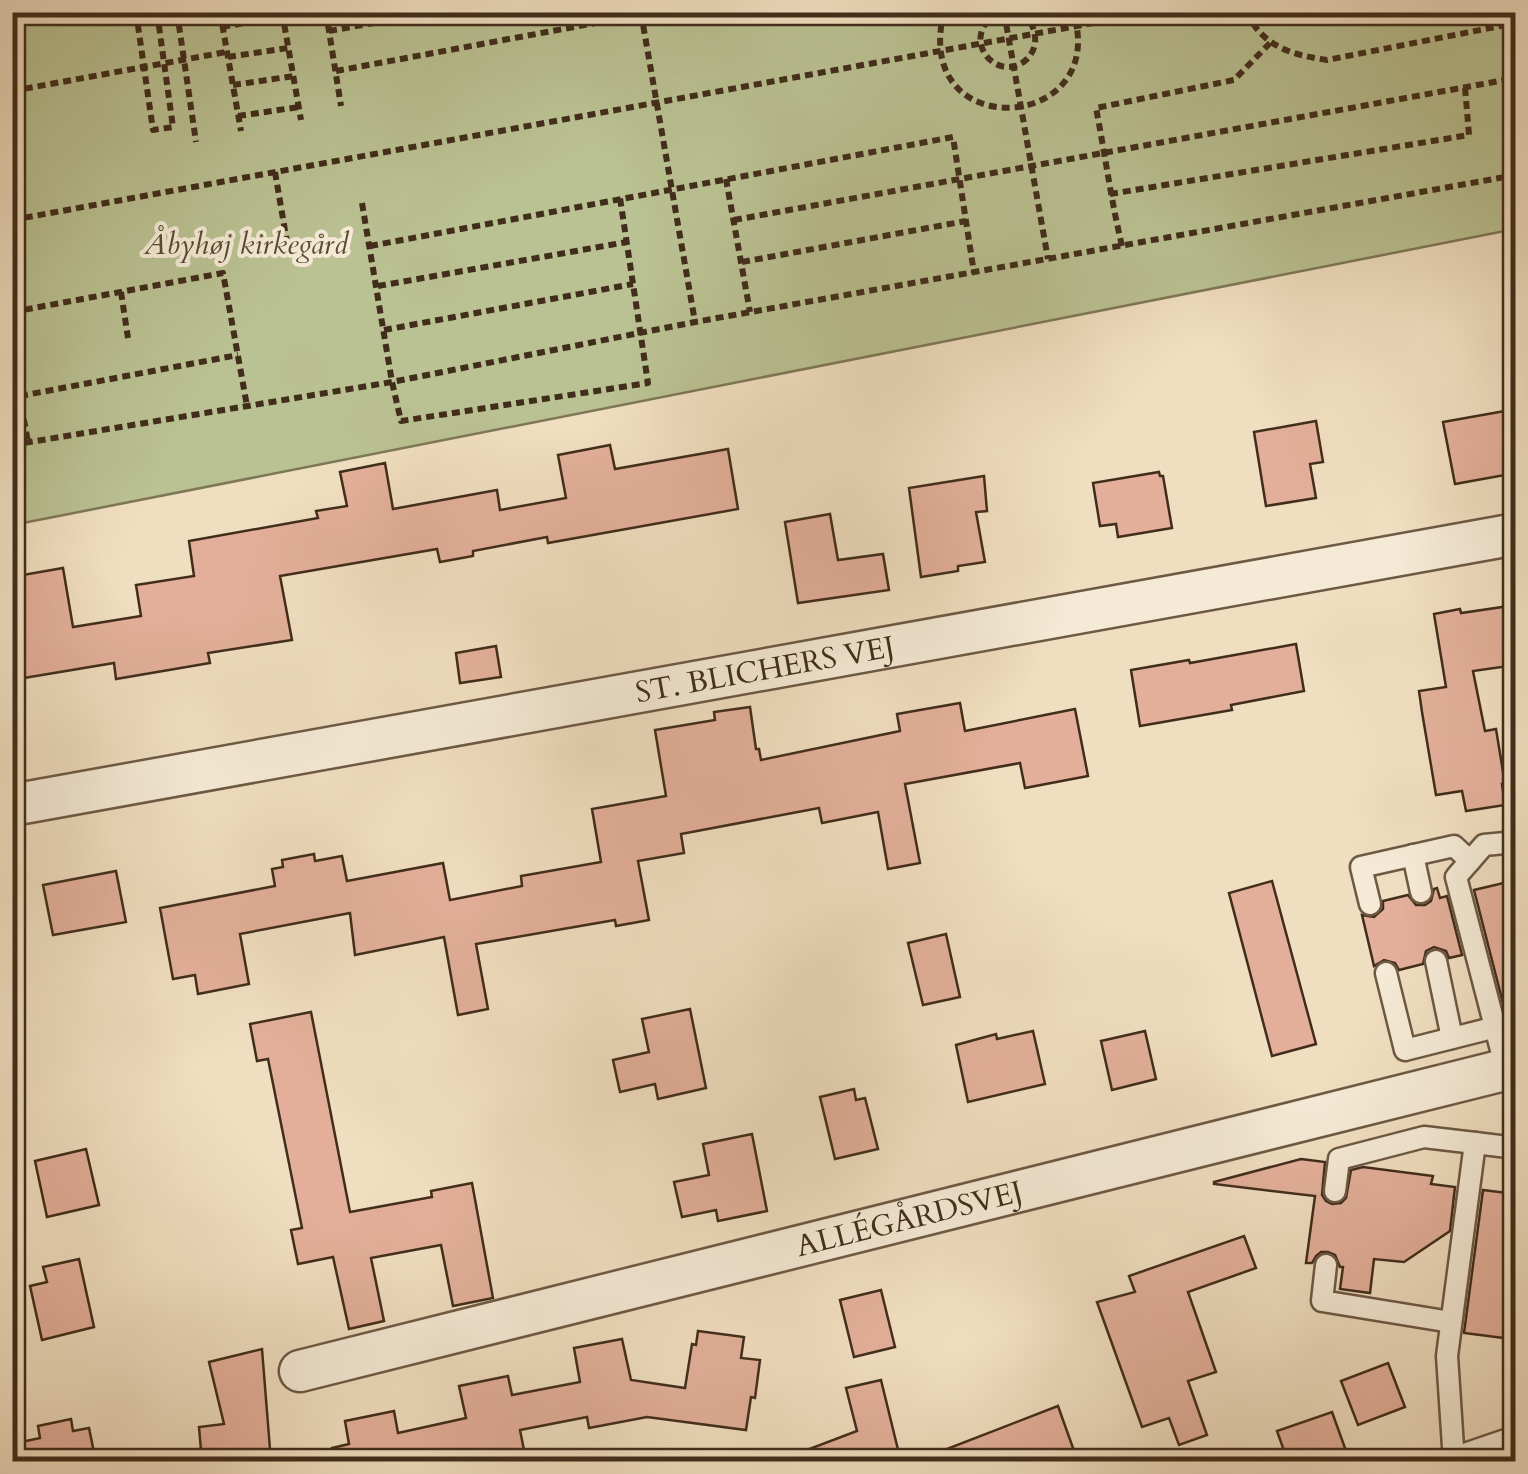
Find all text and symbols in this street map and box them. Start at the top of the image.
park label: Åbyhøj kirkegård [143,224,350,265]
street label: ST. BLICHERS VEJ [632,626,898,713]
street label: ALLÉGÅRDSVEJ [792,1171,1027,1267]

